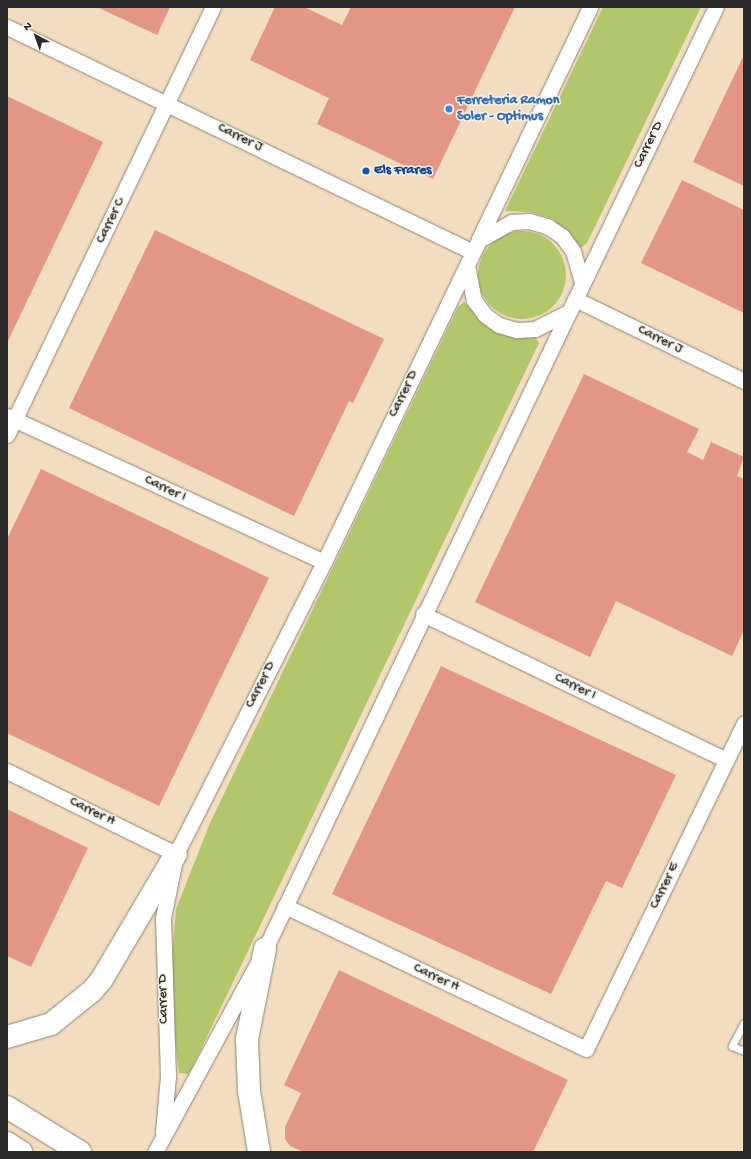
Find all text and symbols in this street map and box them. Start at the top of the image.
north arrow [16,16,56,56]
text: N [21,20,35,34]
place label: Ferreteria Ramon Soler - Optimus [457,93,560,126]
marker: Ferreteria Ramon Soler - Optimus [444,104,454,114]
street label: Carrer D [631,119,667,171]
street label: Carrer J [215,120,265,156]
place label: Els Frares [374,163,432,179]
marker: Els Frares [361,166,371,176]
street label: Carrer C [93,196,129,246]
street label: Carrer J [635,322,685,358]
street label: Carrer D [386,368,422,420]
street label: Carrer I [141,472,189,506]
street label: Carrer D [242,659,280,711]
street label: Carrer I [551,670,599,704]
street label: Carrer H [66,794,118,830]
street label: Carrer E [647,860,683,912]
street label: Carrer H [410,960,462,996]
street label: Carrer D [155,974,173,1024]

